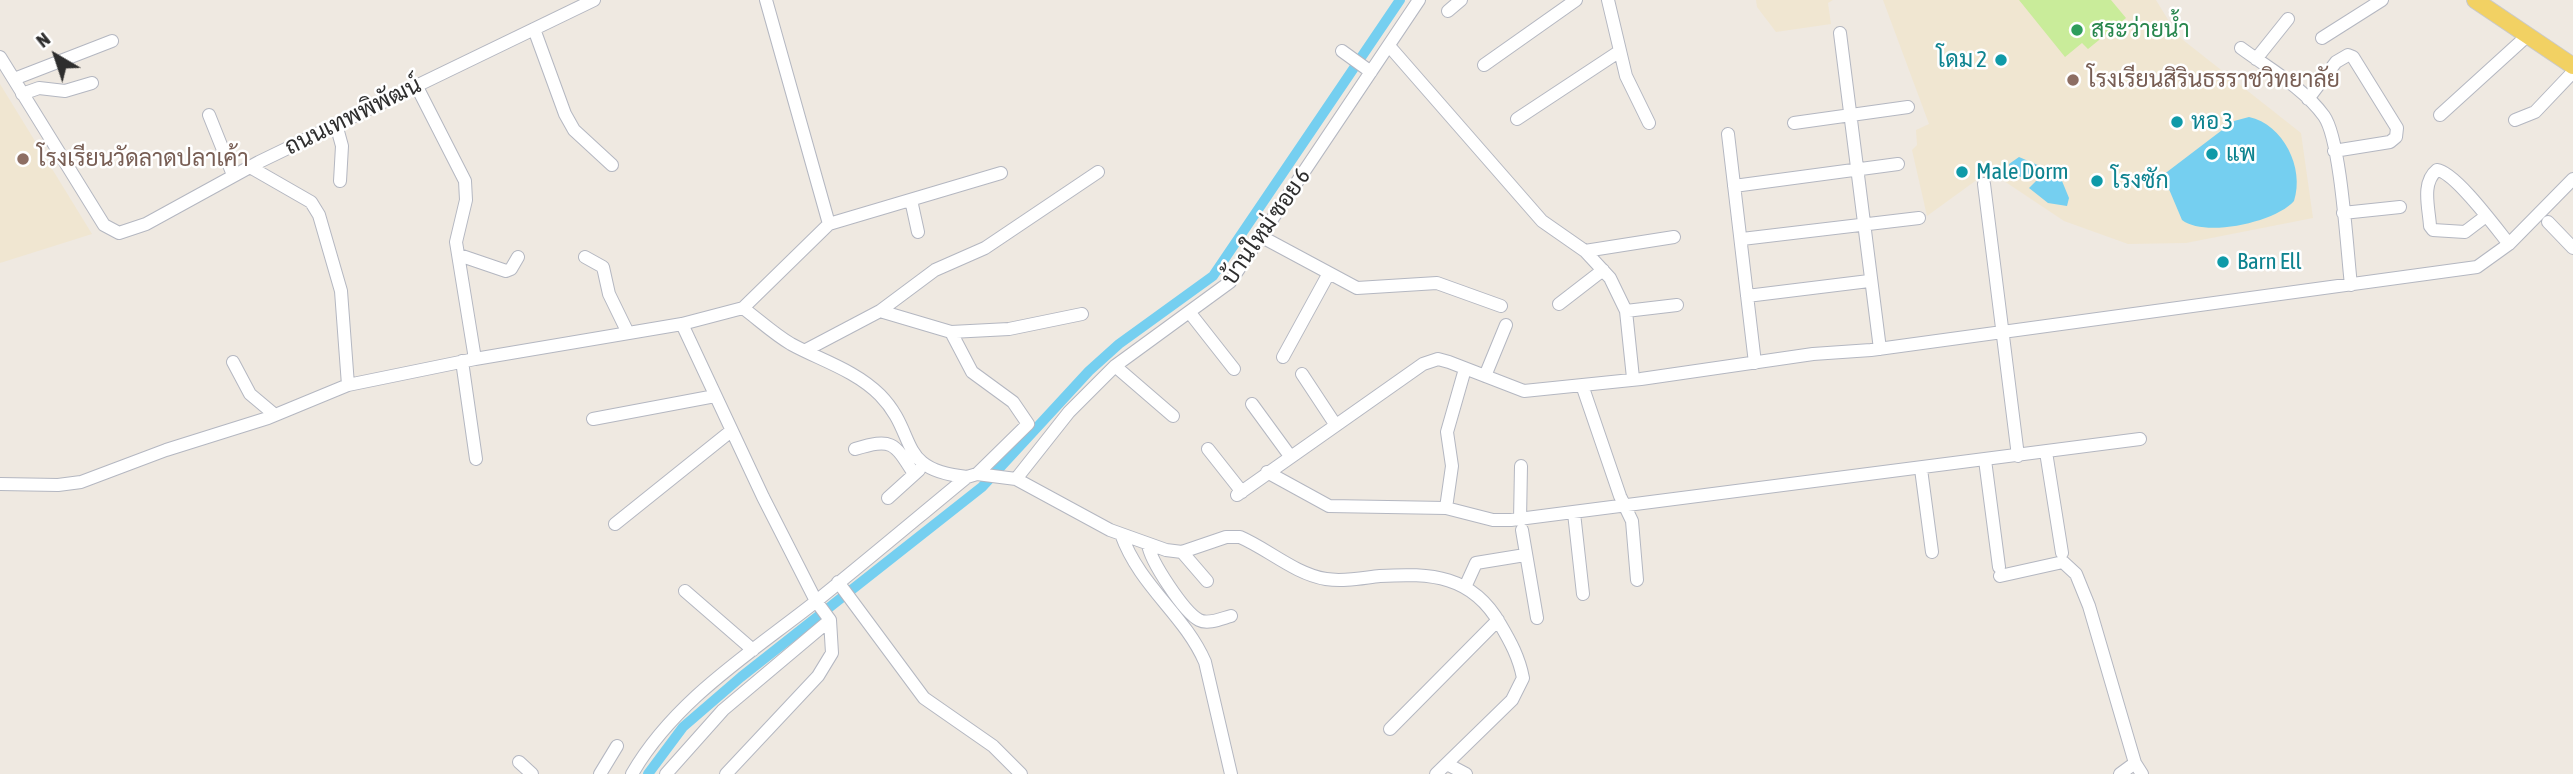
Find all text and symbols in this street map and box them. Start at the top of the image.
place label: สระว่ายน้ำ [2091,16,2190,44]
north arrow [21,21,91,91]
marker: สระว่ายน้ำ [2069,22,2085,38]
text: N [32,28,54,52]
place label: โดม 2 [1937,46,1987,74]
marker: โดม 2 [1993,52,2009,68]
place label: โรงเรียนสิรินธรราชวิทยาลัย [2087,66,2340,94]
street label: ถนนเทพพิพัฒน์ [280,71,426,161]
marker: โรงเรียนสิรินธรราชวิทยาลัย [2065,72,2081,88]
place label: หอ 3 [2191,108,2233,136]
marker: หอ 3 [2169,114,2185,130]
place label: แพ [2226,140,2256,168]
place label: โรงเรียนวัดลาดปลาเค้า [37,145,249,173]
marker: แพ [2204,146,2220,162]
marker: โรงเรียนวัดลาดปลาเค้า [15,151,31,167]
place label: Male Dorm [1976,158,2069,186]
street label: บ้านใหม่ ซอย 6 [1216,163,1316,291]
marker: Male Dorm [1954,164,1970,180]
place label: โรงซัก [2111,167,2169,195]
marker: โรงซัก [2089,173,2105,189]
place label: Barn Ell [2237,248,2302,276]
marker: Barn Ell [2215,254,2231,270]

